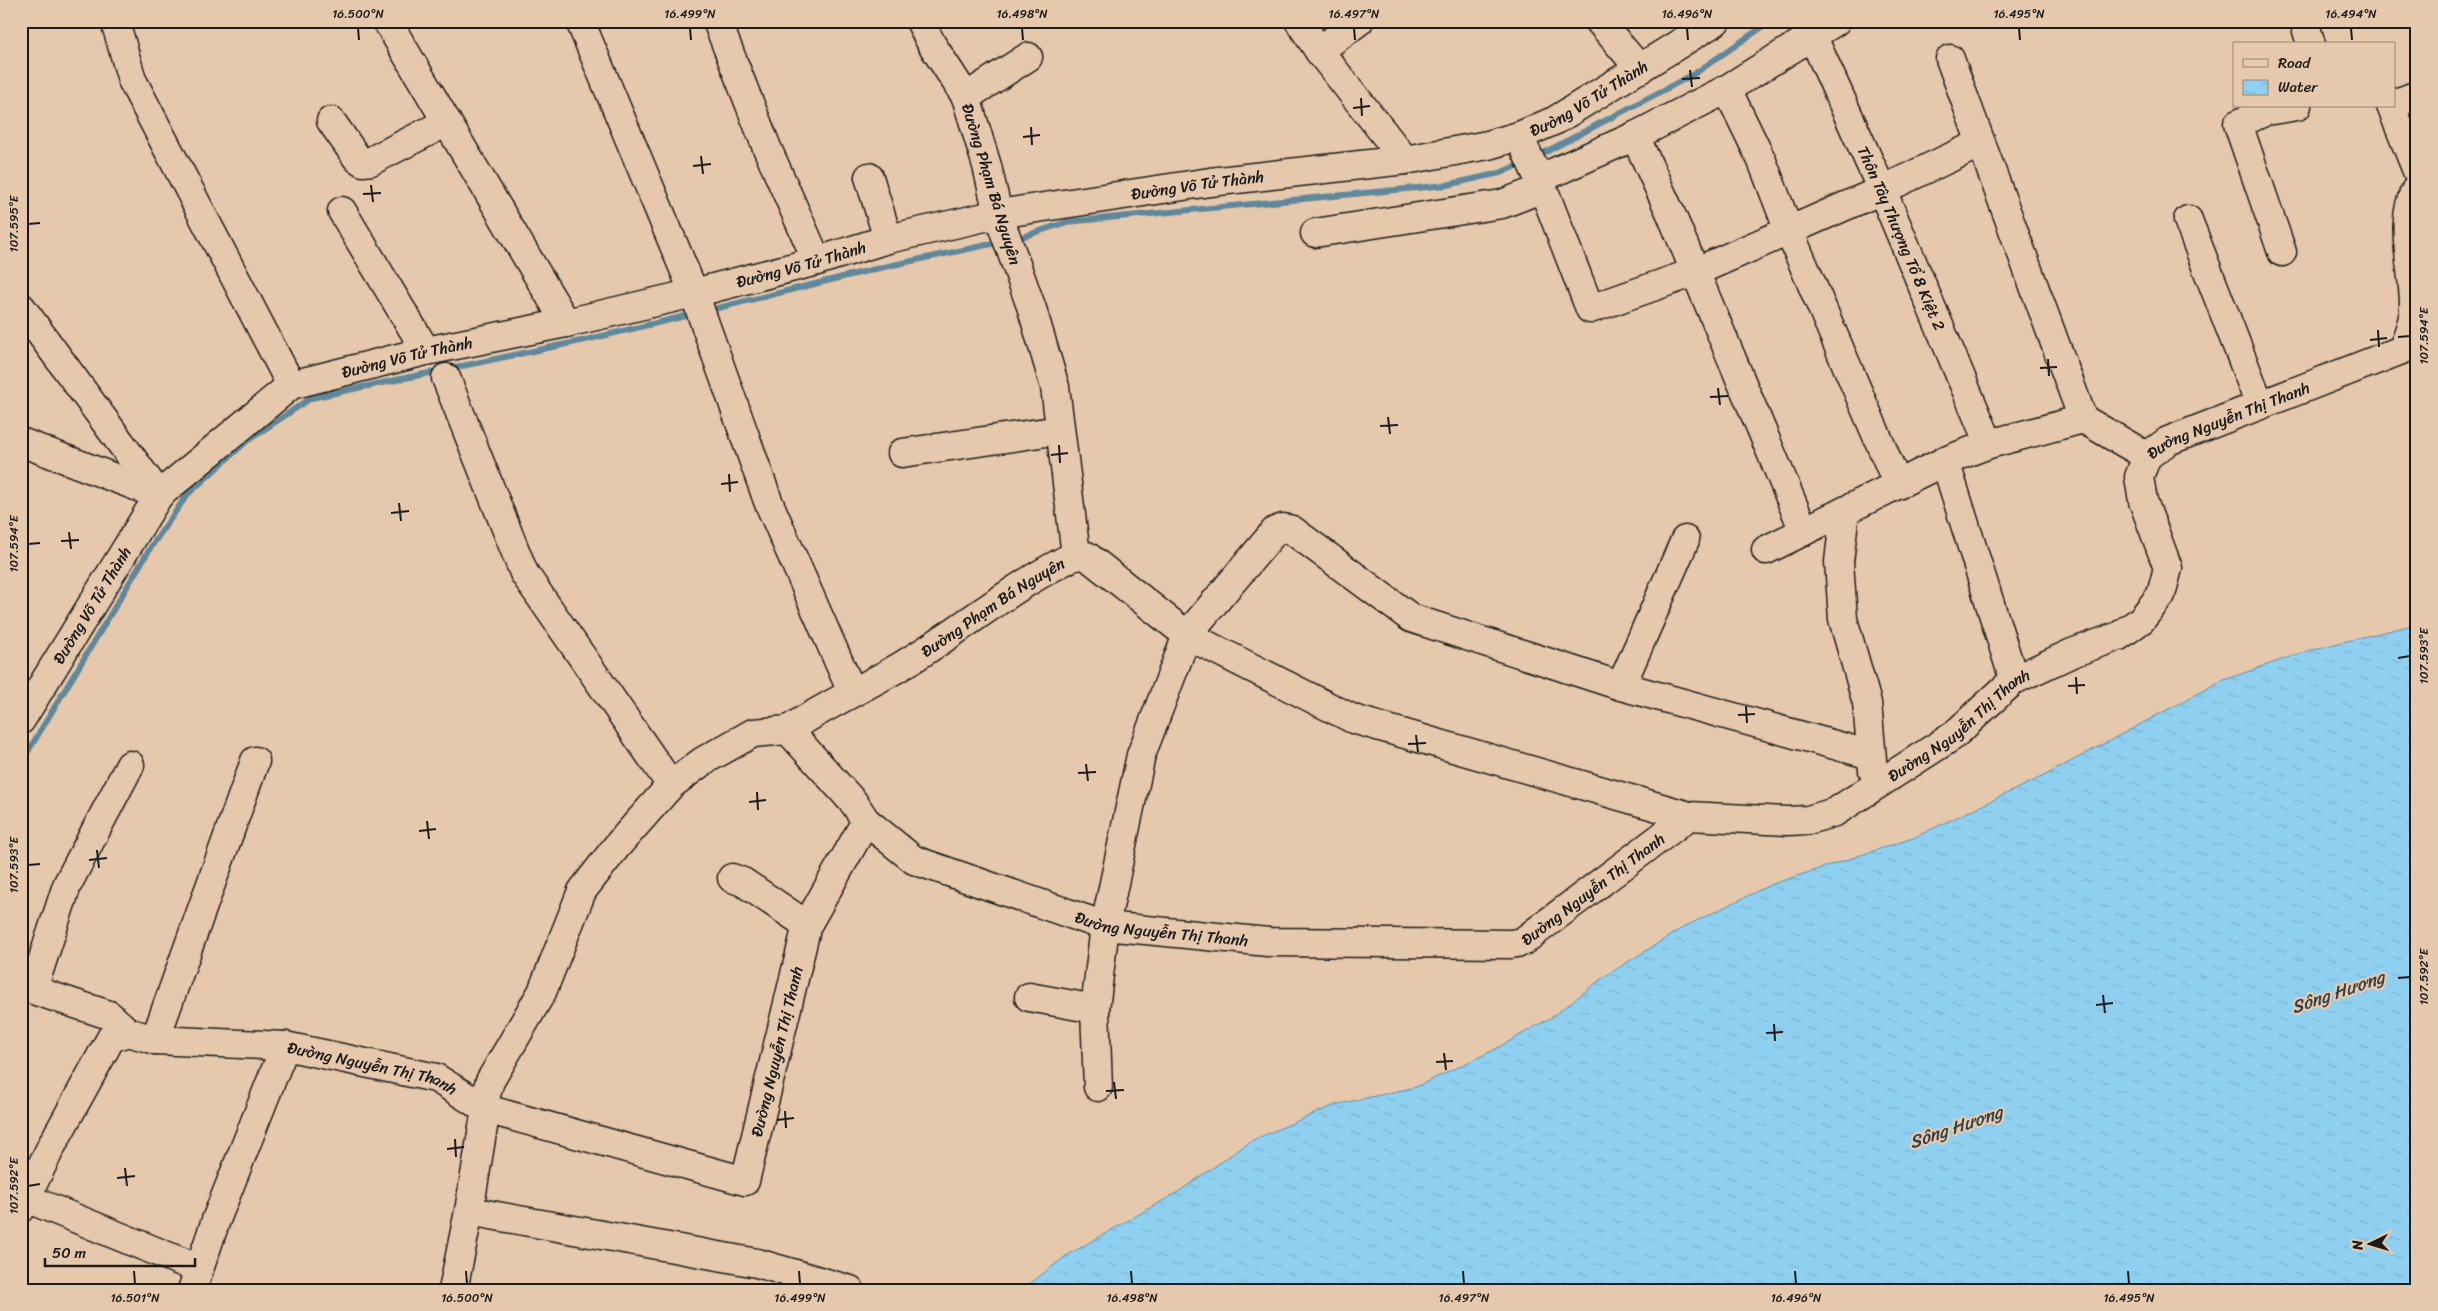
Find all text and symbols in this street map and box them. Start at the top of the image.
text: 16.500°N [332,3,384,25]
text: 16.499°N [664,3,716,25]
text: 16.498°N [996,3,1048,25]
text: 16.497°N [1329,3,1380,25]
text: 16.496°N [1662,3,1713,25]
text: 16.495°N [1993,3,2045,25]
text: 16.494°N [2325,3,2377,25]
legend [2233,42,2396,108]
text: Road [2278,50,2311,76]
street label: Đường Võ Tử Thành [1525,52,1654,145]
text: Water [2278,74,2318,100]
street label: Đường Phạm Bá Nguyên [953,100,1030,269]
street label: Thôn Tây Thượng Tổ 8 Kiệt 2 [1849,141,1954,335]
street label: Đường Võ Tử Thành [1129,162,1265,209]
text: 107.595°E [3,194,25,253]
street label: Đường Võ Tử Thành [733,233,870,296]
text: 107.594°E [2413,306,2435,365]
street label: Đường Võ Tử Thành [338,328,475,387]
street label: Đường Nguyễn Thị Thanh [2140,373,2314,467]
text: 107.594°E [3,514,25,573]
street label: Đường Võ Tử Thành [45,541,139,670]
street label: Đường Phạm Bá Nguyên [915,549,1070,665]
text: 107.593°E [2413,627,2435,684]
street label: Đường Nguyễn Thị Thanh [1882,660,2035,790]
street label: Đường Nguyễn Thị Thanh [1514,825,1671,953]
text: 107.593°E [3,836,25,893]
street label: Đường Nguyễn Thị Thanh [1071,903,1249,955]
text: 107.592°E [2413,947,2435,1005]
water label: Sông Hương [2287,960,2391,1023]
street label: Đường Nguyễn Thị Thanh [742,963,812,1140]
street label: Đường Nguyễn Thị Thanh [285,1033,463,1103]
water label: Sông Hương [1905,1095,2009,1158]
text: 107.592°E [3,1156,25,1214]
north arrow [2346,1218,2396,1268]
scale bar [45,1236,195,1268]
text: N [2345,1239,2371,1252]
text: 50 m [52,1240,87,1266]
text: 16.501°N [110,1287,160,1309]
text: 16.500°N [441,1287,493,1309]
text: 16.499°N [774,1287,826,1309]
text: 16.498°N [1106,1287,1158,1309]
text: 16.497°N [1439,1287,1490,1309]
text: 16.496°N [1771,1287,1822,1309]
text: 16.495°N [2103,1287,2155,1309]

